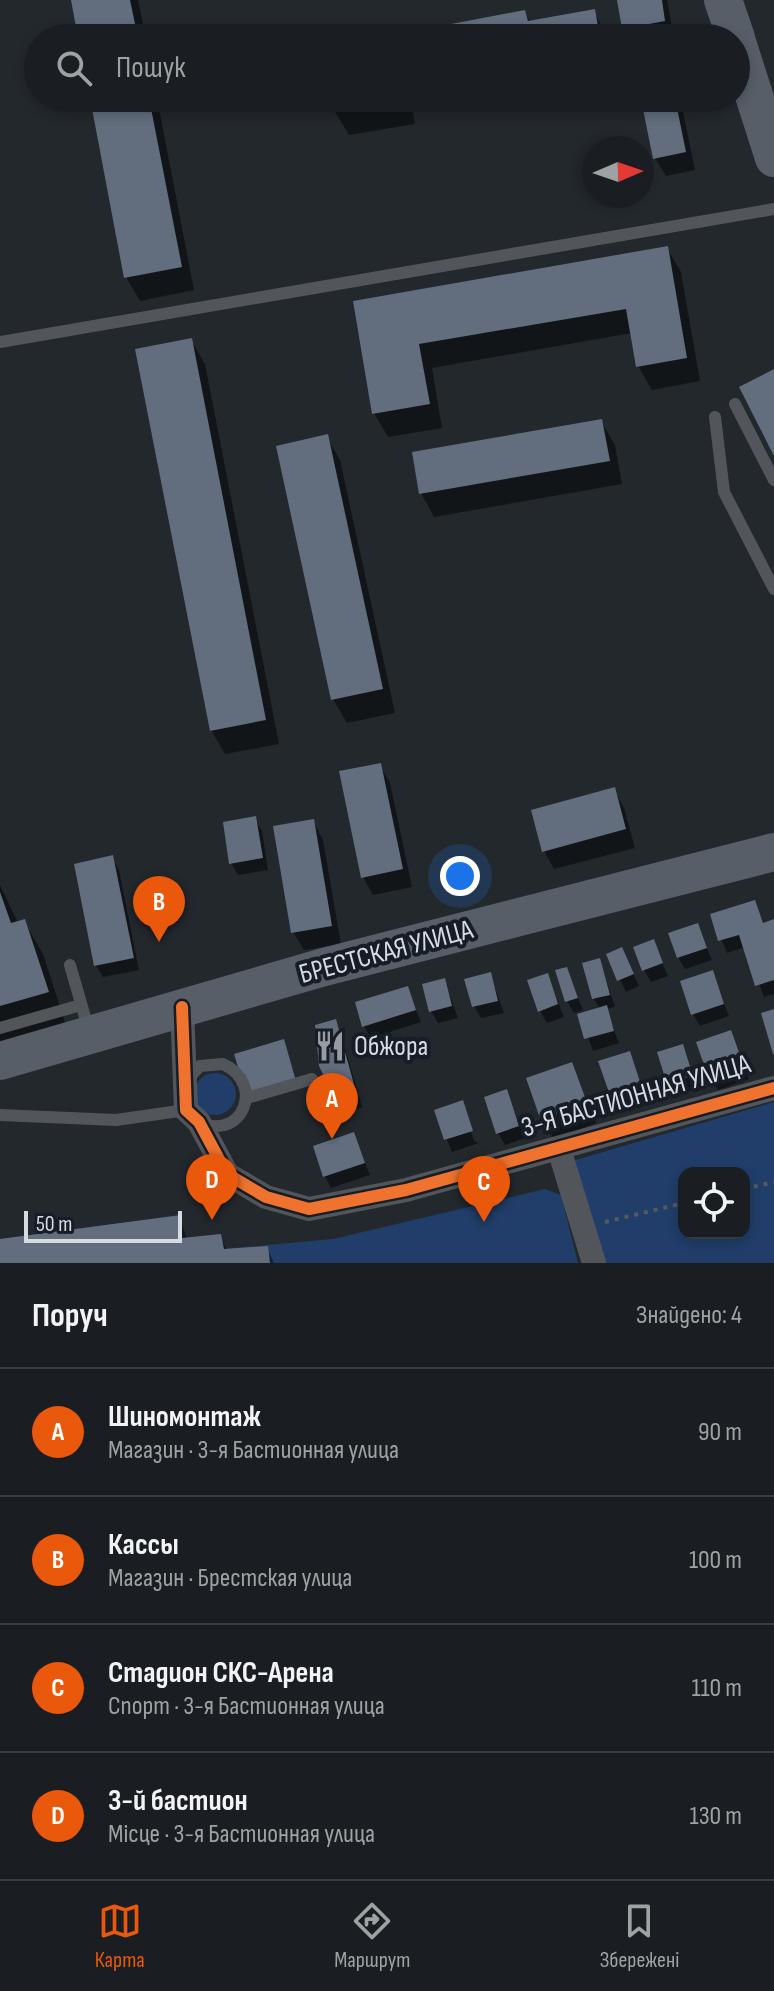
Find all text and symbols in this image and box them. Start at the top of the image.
search box [24,24,750,112]
icon: search [52,46,96,90]
text: Пошук [116,50,186,86]
north arrow [582,136,654,208]
your location [440,856,480,896]
pin: B [133,876,185,942]
street label: БРЕСТСКАЯ УЛИЦА [296,913,477,991]
restaurant icon: Обжора [313,1029,347,1063]
place label: Обжора [354,1030,428,1063]
street label: 3-Я БАСТИОННАЯ УЛИЦА [518,1047,755,1144]
pin: A [306,1073,358,1139]
pin: D [186,1154,238,1220]
pin: C [458,1156,510,1222]
map controls [678,1167,750,1239]
button: locate [678,1167,750,1239]
scale bar [24,1207,182,1243]
text: 50 m [36,1211,72,1238]
text: Поруч [32,1295,108,1336]
text: Знайдено: 4 [636,1300,742,1331]
text: Шиномонтаж [108,1399,261,1435]
text: A [52,1417,64,1448]
text: 90 m [698,1417,742,1448]
text: Магазин · 3-я Бастионная улица [108,1435,399,1466]
text: Кассы [108,1527,179,1563]
text: B [52,1545,64,1576]
text: 100 m [689,1545,742,1576]
text: Магазин · Брестская улица [108,1563,352,1594]
text: Стадион СКС-Арена [108,1655,334,1691]
text: C [51,1673,65,1704]
text: 110 m [691,1673,742,1704]
text: Спорт · 3-я Бастионная улица [108,1691,385,1722]
text: 3-й бастион [108,1783,248,1819]
text: D [51,1801,65,1832]
text: 130 m [690,1801,742,1832]
text: Місце · 3-я Бастионная улица [108,1819,375,1850]
tab: Карта [95,1899,145,1974]
tab: Маршрут [334,1899,410,1974]
tab: Збережені [600,1899,679,1974]

